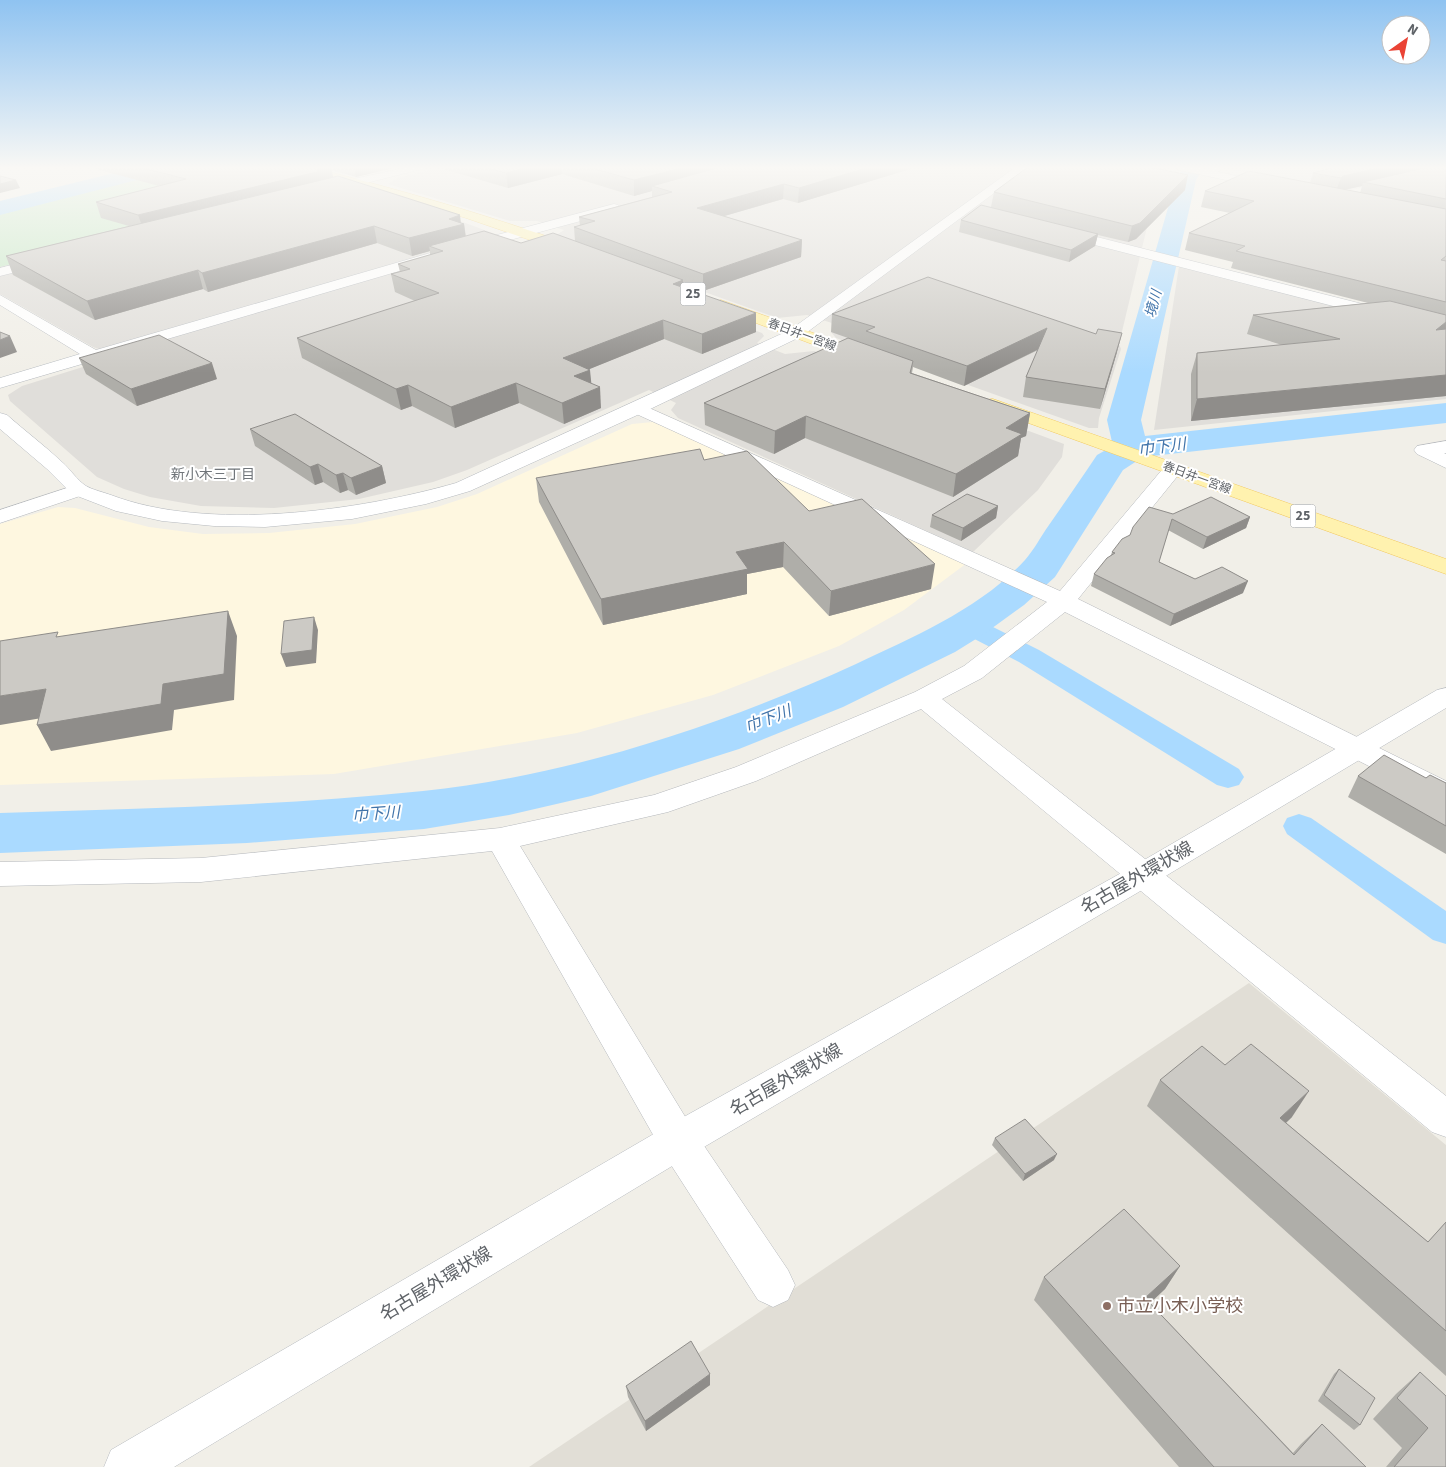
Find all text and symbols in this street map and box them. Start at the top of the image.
north arrow [1381,15,1431,65]
text: N [1403,19,1422,41]
road number: 25 [680,282,706,306]
water label: 境川 [1141,286,1168,320]
street label: 春日井一宮線 [765,315,839,355]
water label: 巾下川 [1137,433,1189,461]
street label: 春日井一宮線 [1160,458,1234,498]
district label: 新小木三丁目 [171,465,255,485]
road number: 25 [1290,504,1316,528]
water label: 巾下川 [742,699,796,738]
water label: 巾下川 [351,801,403,827]
street label: 名古屋外環状線 [1076,836,1198,920]
street label: 名古屋外環状線 [725,1038,847,1122]
street label: 名古屋外環状線 [376,1241,496,1327]
place label: 市立小木小学校 [1117,1294,1243,1319]
marker: 市立小木小学校 [1101,1300,1113,1312]

